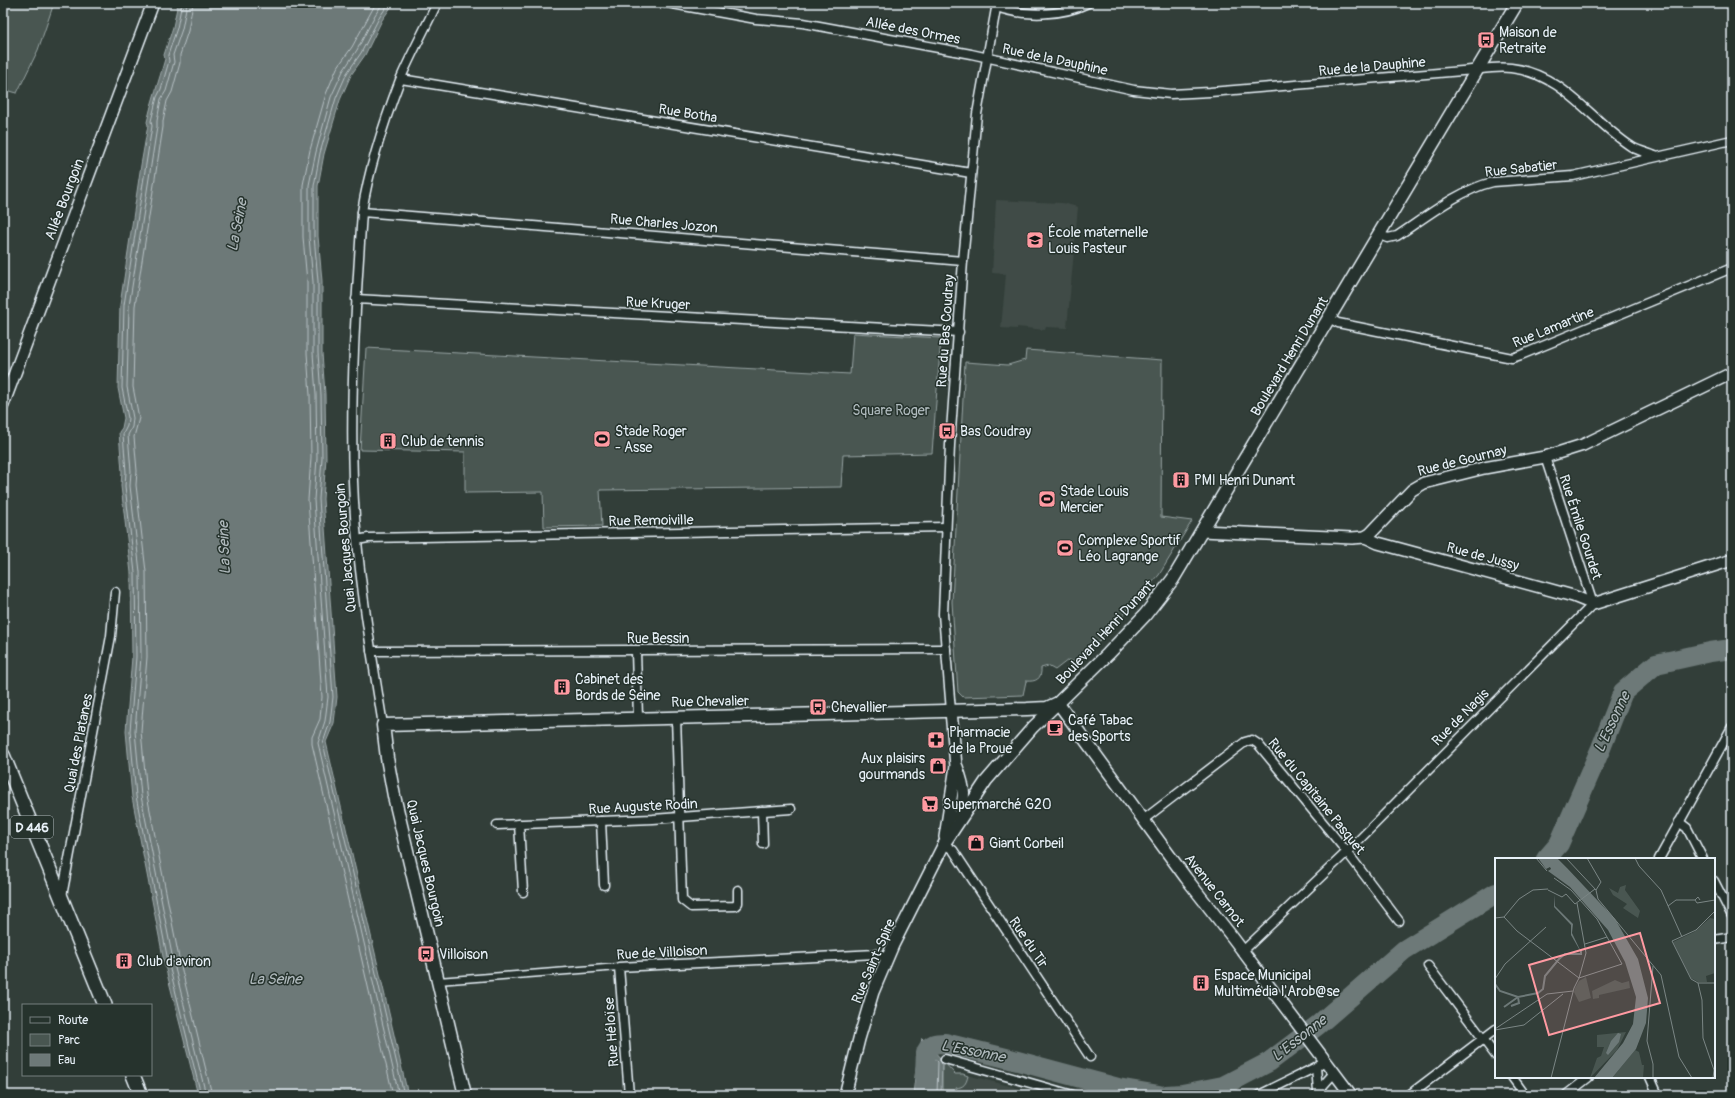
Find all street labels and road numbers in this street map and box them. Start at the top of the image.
street label: Allée des Ormes [864,13,962,48]
street label: Rue de la Dauphine [1001,40,1109,79]
street label: Rue de la Dauphine [1318,53,1426,80]
street label: Rue Botha [657,100,719,127]
street label: Allée Bourgoin [41,156,88,242]
street label: Rue Sabatier [1484,156,1558,181]
street label: Rue Charles Jozon [609,210,719,237]
street label: Rue du Bas Coudray [933,274,958,388]
street label: Rue Kruger [625,293,691,314]
street label: Boulevard Henri Dunant [1247,293,1332,419]
street label: Rue Lamartine [1510,303,1596,352]
street label: Rue de Gournay [1416,441,1508,480]
street label: Rue Émile Gourdet [1556,472,1607,582]
street label: Quai Jacques Bourgoin [331,482,360,613]
street label: Rue Remoiville [608,511,694,530]
street label: Rue de Jussy [1445,539,1521,574]
street label: Boulevard Henri Dunant [1053,576,1158,688]
street label: Rue Bessin [627,630,689,647]
street label: Rue de Nagis [1428,685,1493,749]
street label: Quai des Platanes [61,691,97,794]
street label: Rue Chevalier [671,692,749,711]
street label: Rue du Capitaine Pasquet [1264,735,1369,858]
street label: Rue Auguste Rodin [588,795,698,818]
street label: Quai Jacques Bourgoin [403,798,448,928]
road number: D 446 [11,816,53,838]
street label: Avenue Carnot [1181,851,1248,930]
street label: Rue du Tir [1006,914,1052,971]
street label: Rue Saint-Spire [848,916,899,1006]
street label: Rue de Villoison [616,942,708,963]
street label: Rue Héloïse [601,996,622,1067]

